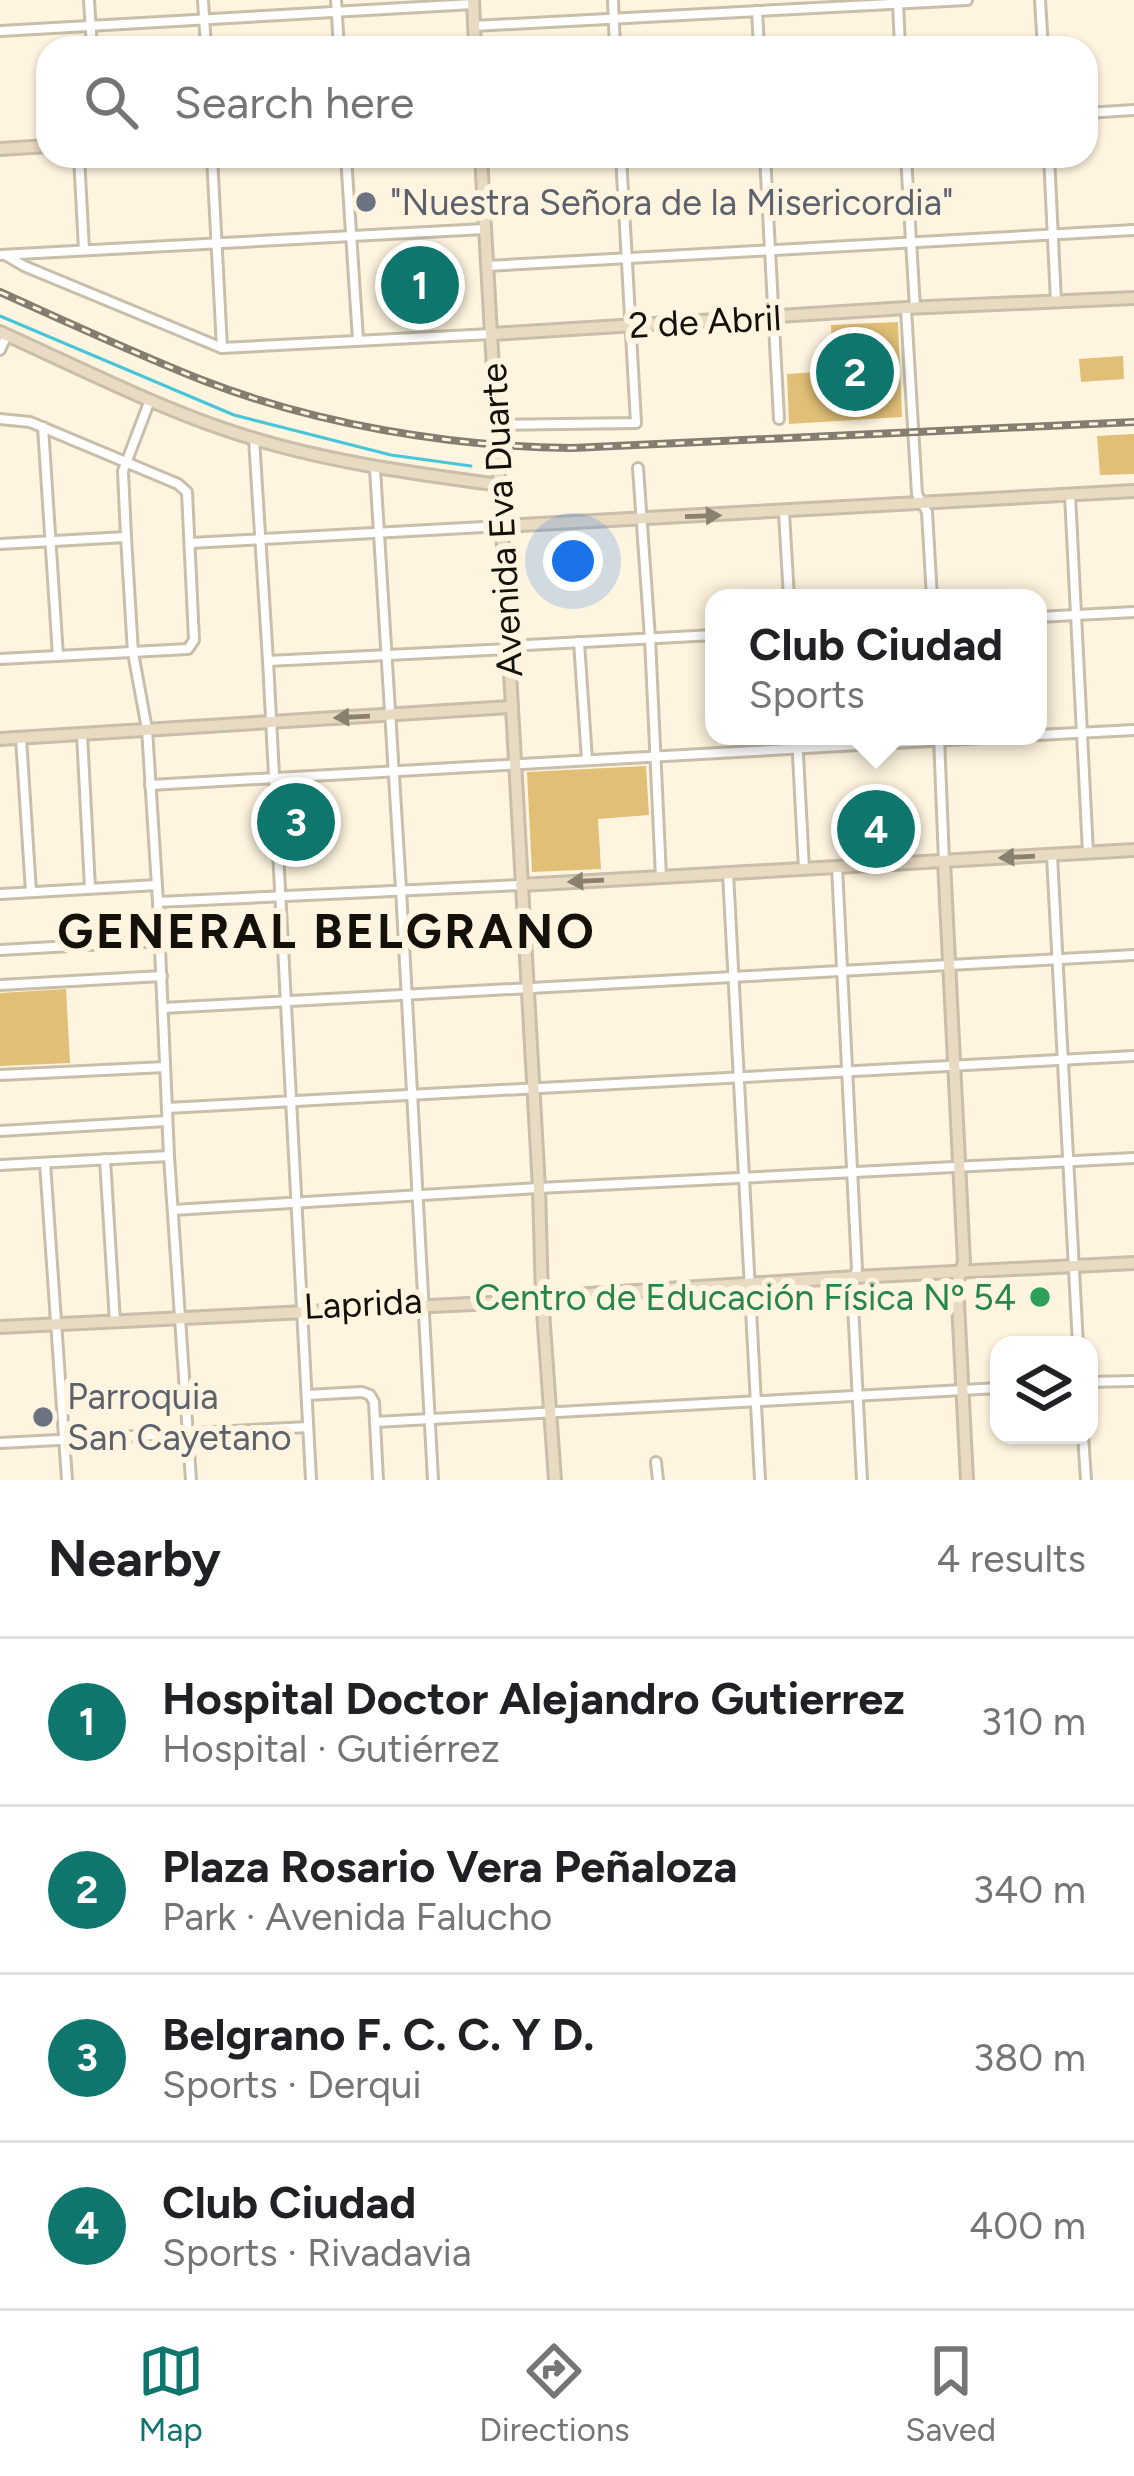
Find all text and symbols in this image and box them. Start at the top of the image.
search box [36,36,1098,168]
icon: search [78,69,144,135]
text: Search here [174,75,414,129]
place label: "Nuestra Señora de la Misericordia" [390,181,954,224]
marker: "Nuestra Señora de la Misericordia" [353,189,379,215]
pin: 1 [381,240,459,330]
street label: 2 de Abril [628,296,782,347]
pin: 2 [816,327,894,417]
street label: Avenida Eva Duarte [472,362,531,678]
one-way arrow [685,506,723,525]
your location [543,531,603,591]
popup [705,589,1047,745]
text: Club Ciudad [749,617,1003,671]
text: Sports [749,671,865,718]
one-way arrow [332,708,370,727]
pin: 3 [257,777,335,867]
pin: 4 [837,784,915,874]
one-way arrow [997,848,1035,867]
one-way arrow [566,872,604,891]
district label: GENERAL BELGRANO [57,902,597,960]
place label: Centro de Educación Física Nº 54 [474,1276,1016,1319]
street label: Laprida [303,1279,423,1328]
marker: Centro de Educación Física Nº 54 [1027,1284,1053,1310]
map controls [990,1336,1098,1444]
button: layers [990,1336,1098,1444]
place label: Parroquia San Cayetano [67,1375,292,1459]
marker: Parroquia San Cayetano [30,1404,56,1430]
text: Nearby [48,1528,221,1589]
text: 4 results [936,1535,1086,1582]
text: Hospital Doctor Alejandro Gutierrez [162,1671,905,1725]
text: 1 [79,1698,95,1745]
text: 310 m [981,1698,1086,1745]
text: Hospital · Gutiérrez [162,1725,500,1772]
text: Plaza Rosario Vera Peñaloza [162,1839,737,1893]
text: 2 [76,1866,98,1913]
text: 340 m [973,1866,1086,1913]
text: Park · Avenida Falucho [162,1893,552,1940]
text: Belgrano F. C. C. Y D. [162,2007,594,2061]
text: 3 [76,2034,98,2081]
text: 380 m [973,2034,1086,2081]
text: Sports · Derqui [162,2061,422,2108]
text: Club Ciudad [162,2175,416,2229]
text: 4 [75,2202,99,2249]
text: 400 m [969,2202,1086,2249]
text: Sports · Rivadavia [162,2229,472,2276]
tab: Map [138,2338,204,2449]
tab: Directions [479,2338,630,2449]
tab: Saved [905,2338,996,2449]

